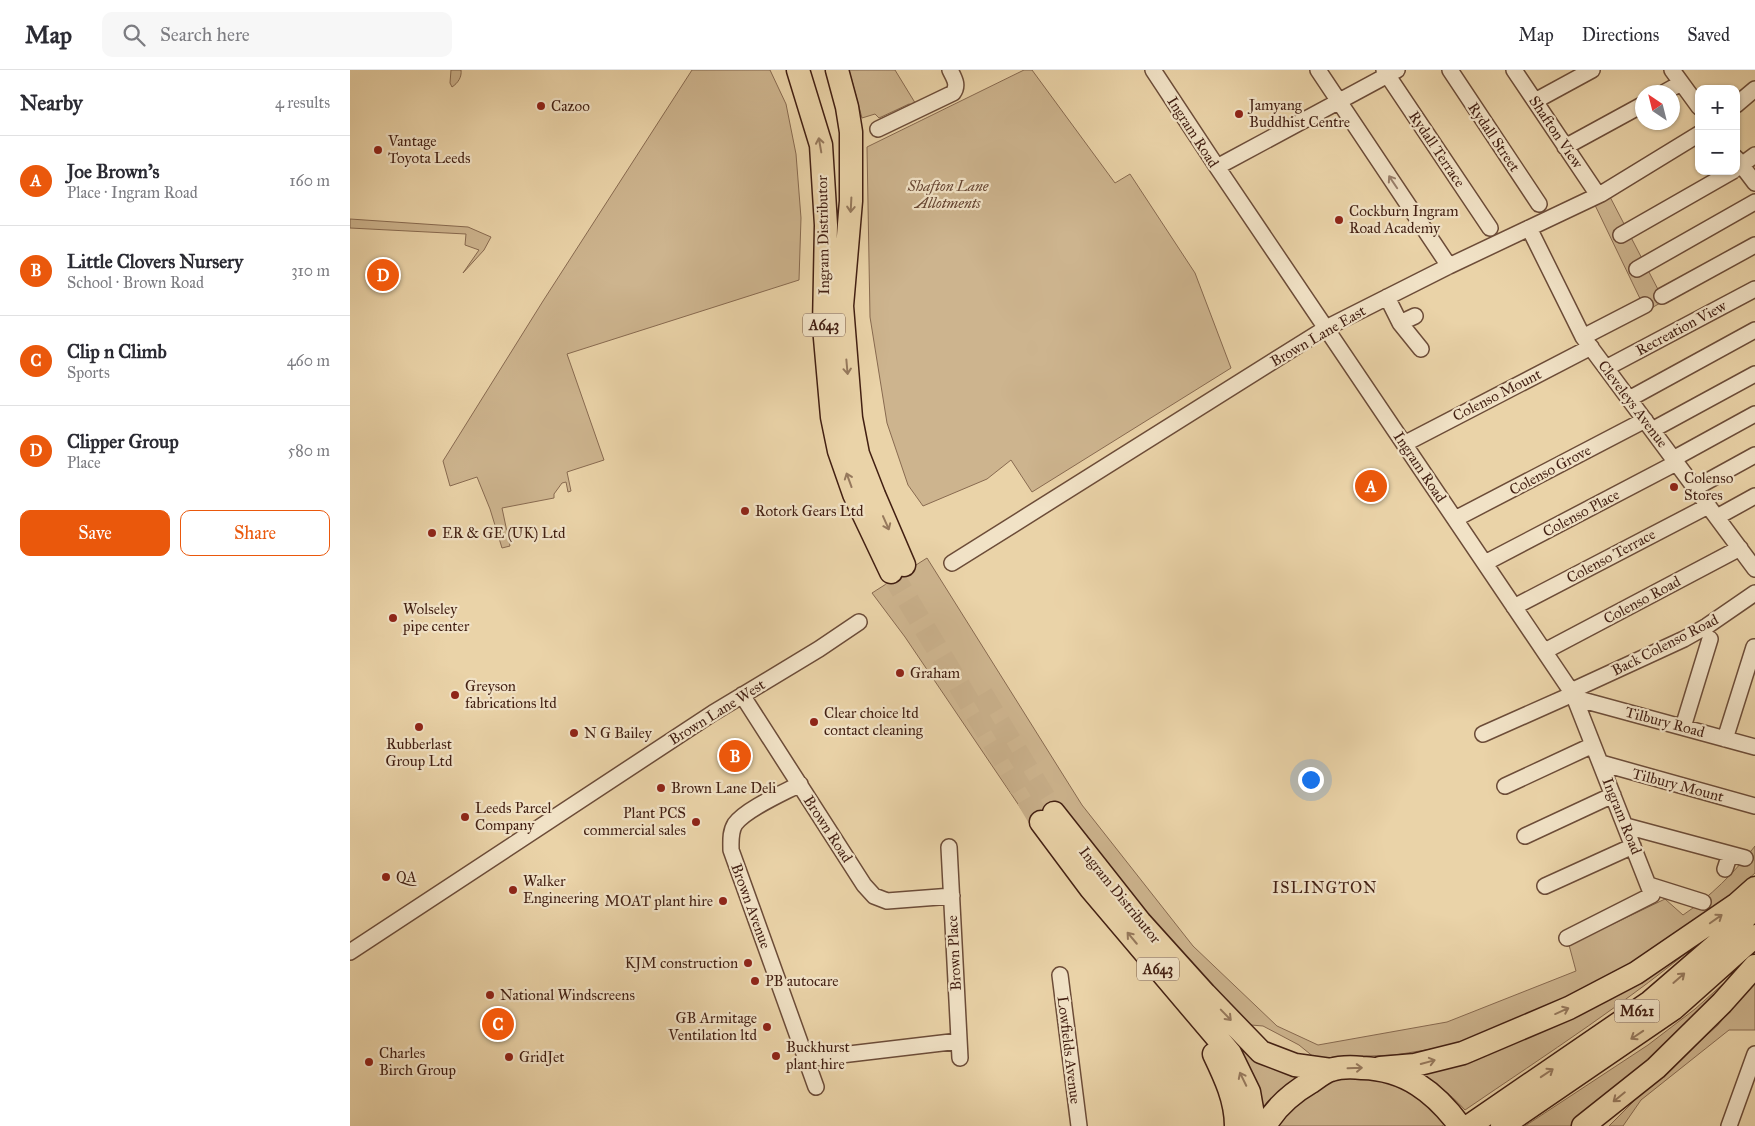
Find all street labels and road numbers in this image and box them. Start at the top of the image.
street label: Shafton View [1525,92,1587,172]
street label: Ingram Road [1163,93,1223,171]
street label: Rydall Street [1464,99,1524,176]
street label: Rydall Terrace [1405,108,1469,190]
street label: Ingram Distributor [813,175,833,295]
street label: Recreation View [1633,296,1730,359]
street label: Brown Lane East [1267,301,1369,371]
road number: A643 [803,314,845,336]
street label: Cleveleys Avenue [1594,357,1672,451]
street label: Colenso Mount [1450,365,1545,425]
street label: Ingram Road [1390,428,1450,506]
street label: Colenso Grove [1506,441,1594,499]
street label: Colenso Place [1540,485,1622,541]
street label: Colenso Terrace [1563,525,1659,587]
street label: Colenso Road [1600,572,1684,628]
street label: Back Colenso Road [1609,610,1722,680]
street label: Brown Lane West [666,675,769,749]
street label: Tilbury Road [1623,703,1707,741]
street label: Tilbury Mount [1630,764,1726,806]
street label: Ingram Road [1598,775,1646,857]
street label: Brown Road [800,792,857,866]
street label: Ingram Distributor [1075,843,1165,947]
street label: Brown Avenue [727,861,775,951]
street label: Brown Place [943,915,965,991]
road number: A643 [1137,958,1179,981]
street label: Lowfields Avenue [1053,995,1085,1105]
road number: M621 [1614,999,1660,1022]

